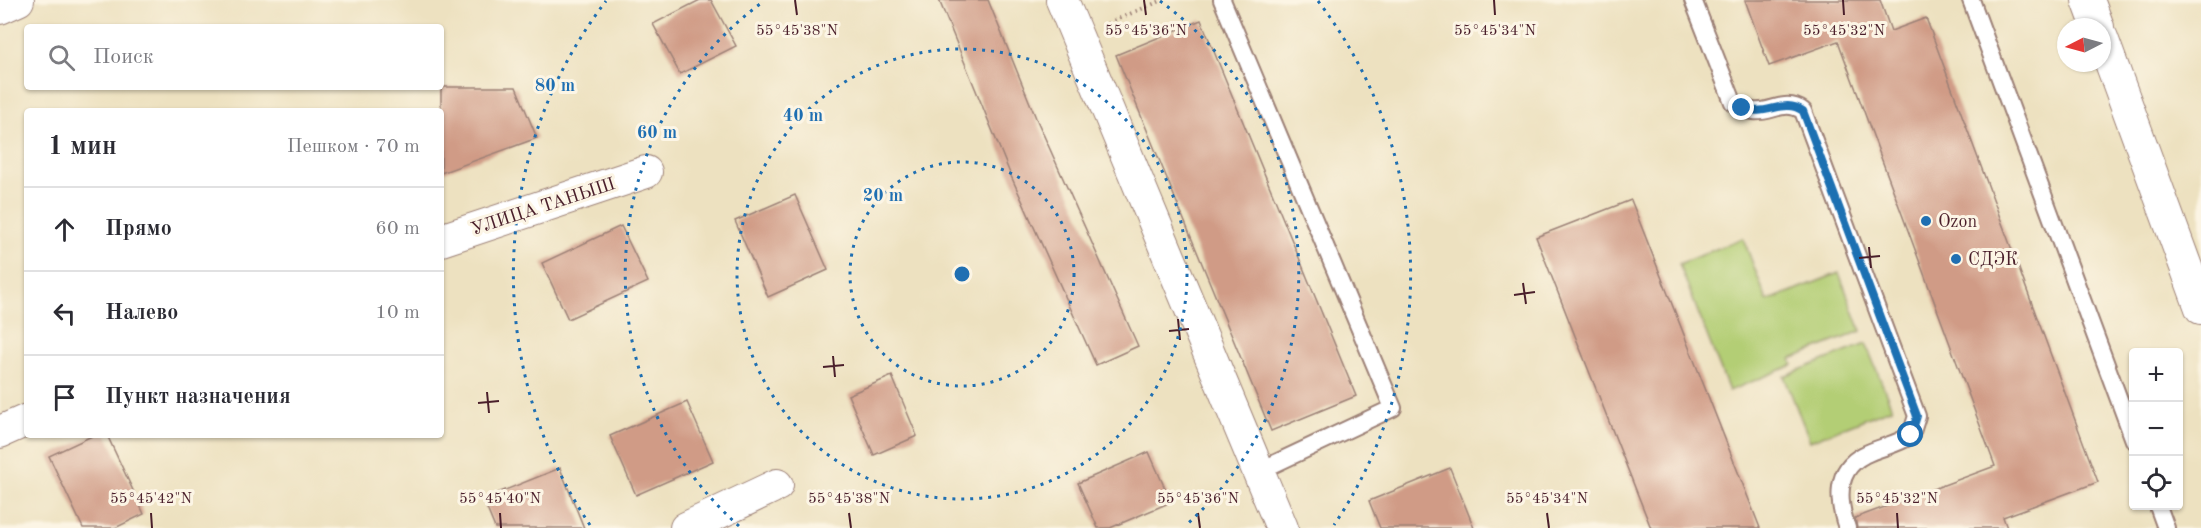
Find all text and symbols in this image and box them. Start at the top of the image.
north arrow [2057,18,2111,72]
search box [24,24,444,90]
text: 55°45'38"N [756,24,838,39]
text: 55°45'36"N [1105,24,1187,39]
text: 55°45'34"N [1454,24,1536,39]
text: 55°45'32"N [1803,24,1885,39]
icon: search [45,41,78,74]
text: Поиск [93,46,154,68]
text: 80 m [535,77,575,95]
route end [1728,94,1754,120]
text: 40 m [783,107,823,125]
text: 60 m [637,124,677,142]
text: 1 мин [48,134,117,160]
text: Пешком · 70 m [287,137,420,157]
street label: УЛИЦА ТАНЫШ [469,175,618,239]
text: 20 m [863,187,903,205]
icon: ahead [48,213,81,246]
place label: Ozon [1938,213,1977,231]
marker: Ozon [1919,214,1933,228]
text: Прямо [105,218,172,240]
text: 60 m [375,219,420,239]
place label: СДЭК [1968,251,2018,269]
marker: СДЭК [1949,252,1963,266]
centre of rings [952,264,972,284]
icon: left [48,297,81,330]
text: Налево [105,302,178,324]
text: 10 m [375,303,420,323]
map controls [2129,348,2183,510]
button: + [2129,348,2183,402]
icon: arrive [48,381,81,414]
text: Пункт назначения [105,386,291,408]
button: − [2129,402,2183,456]
route start [1897,421,1923,447]
button: locate [2129,456,2183,510]
text: 55°45'42"N [110,492,192,507]
text: 55°45'40"N [459,492,541,507]
text: 55°45'38"N [808,492,890,507]
text: 55°45'36"N [1157,492,1239,507]
text: 55°45'34"N [1506,492,1588,507]
text: 55°45'32"N [1856,492,1938,507]

